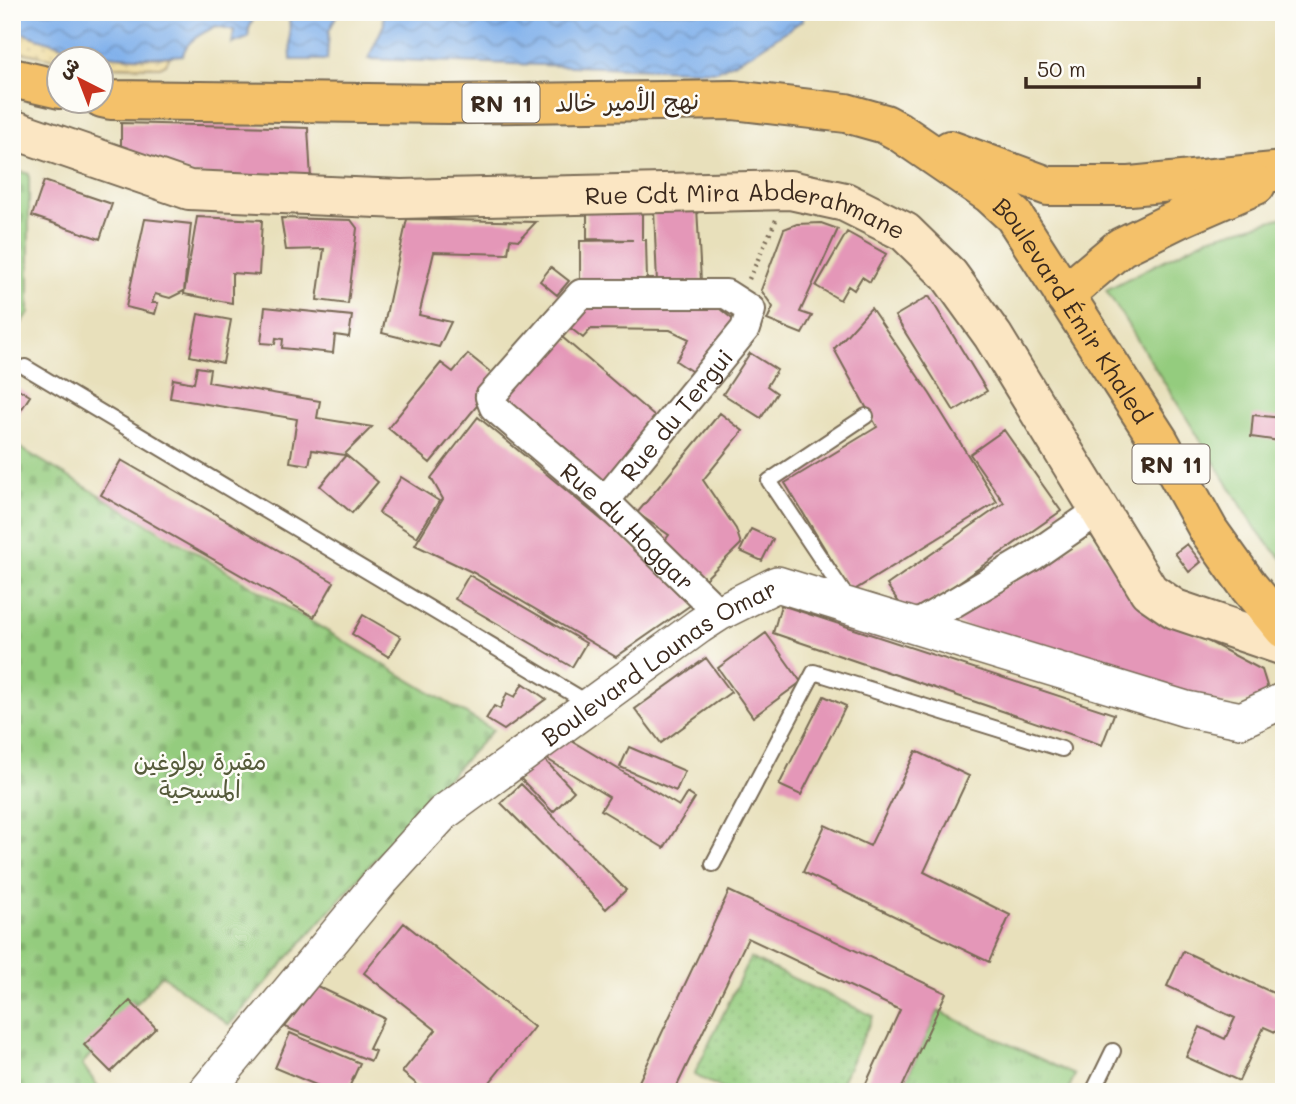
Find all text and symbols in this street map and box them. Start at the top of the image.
north arrow [46,46,116,116]
scale bar [1026,46,1200,90]
text: ش [52,51,84,83]
text: 50 m [1037,55,1086,82]
road number: RN 11 [462,83,540,122]
street label: نهج الأمير خالد [555,84,699,120]
street label: Rue Cdt Mira Abderahmane [584,174,911,245]
street label: Boulevard Émir Khaled [987,190,1159,429]
street label: Rue du Tergui [613,342,739,487]
road number: RN 11 [1132,445,1210,484]
street label: Rue du Hoggar [555,455,702,597]
street label: Boulevard Lounas Omar [534,571,782,752]
park label: مقبرة بولوغين المسيحية [133,745,267,804]

